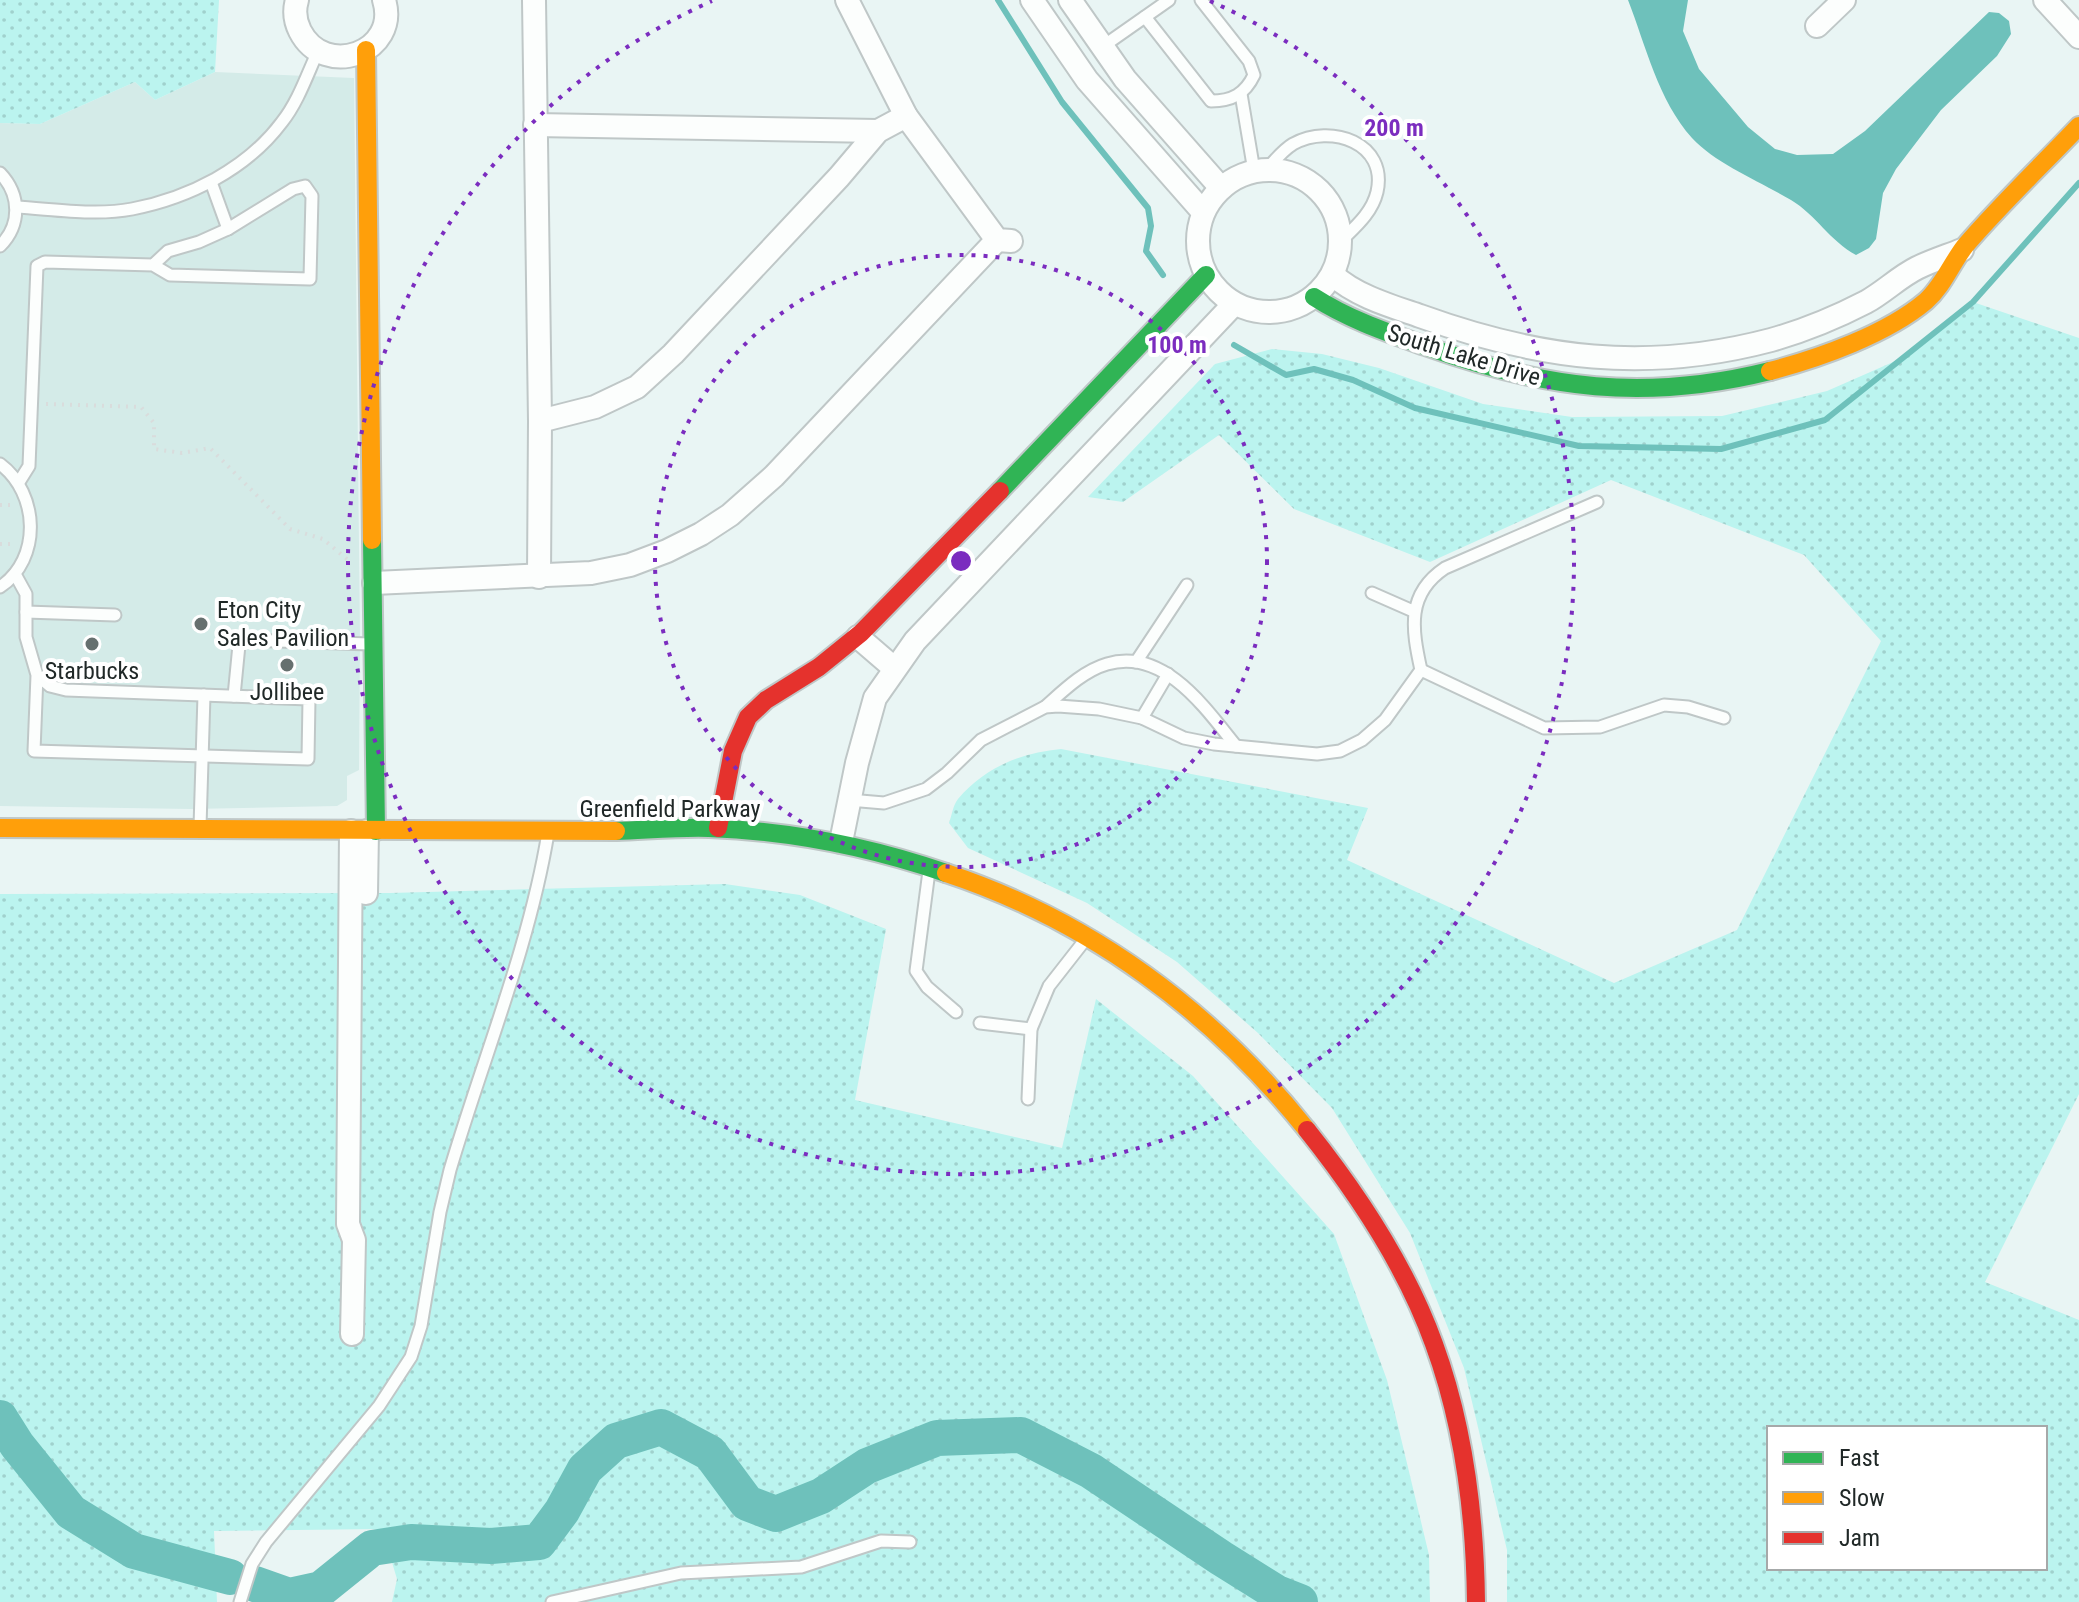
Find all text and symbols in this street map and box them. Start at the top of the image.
text: 200 m [1364,114,1424,142]
street label: South Lake Drive [1384,318,1544,392]
text: 100 m [1147,331,1207,359]
centre of rings [947,547,975,575]
place label: Eton City Sales Pavilion [217,596,349,652]
marker: Eton City Sales Pavilion [192,615,210,633]
marker: Starbucks [83,635,101,653]
marker: Jollibee [278,656,296,674]
place label: Starbucks [45,657,139,685]
place label: Jollibee [250,678,324,706]
street label: Greenfield Parkway [579,795,761,823]
legend [1767,1426,2047,1570]
text: Fast [1839,1444,1880,1472]
text: Slow [1839,1484,1885,1512]
text: Jam [1839,1524,1880,1552]

